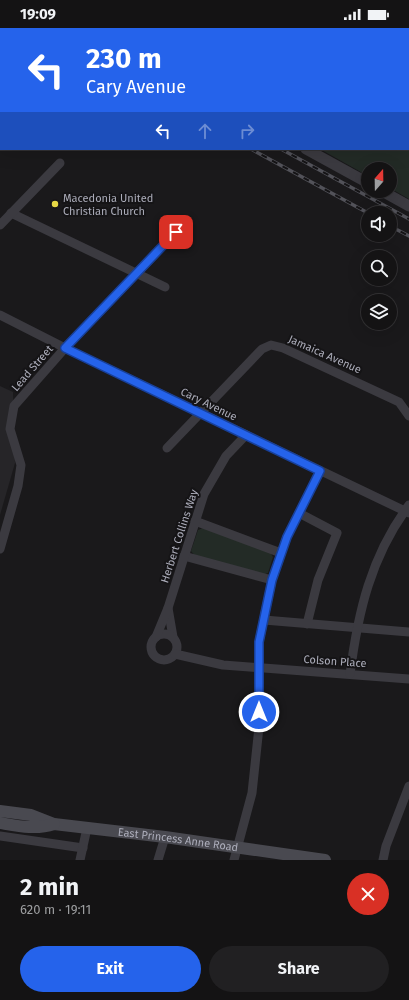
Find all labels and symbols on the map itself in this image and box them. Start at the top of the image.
north arrow [361,162,397,198]
place label: Macedonia United Christian Church [63,192,153,218]
marker: Macedonia United Christian Church [50,199,60,209]
pin [159,215,193,249]
street label: Jamaica Avenue [286,333,363,376]
street label: Lead Street [9,343,56,394]
street label: Cary Avenue [178,385,239,424]
street label: Herbert Collins Way [158,487,201,585]
street label: Colson Place [303,653,367,670]
position arrow [238,691,280,733]
street label: East Princess Anne Road [117,826,239,854]

